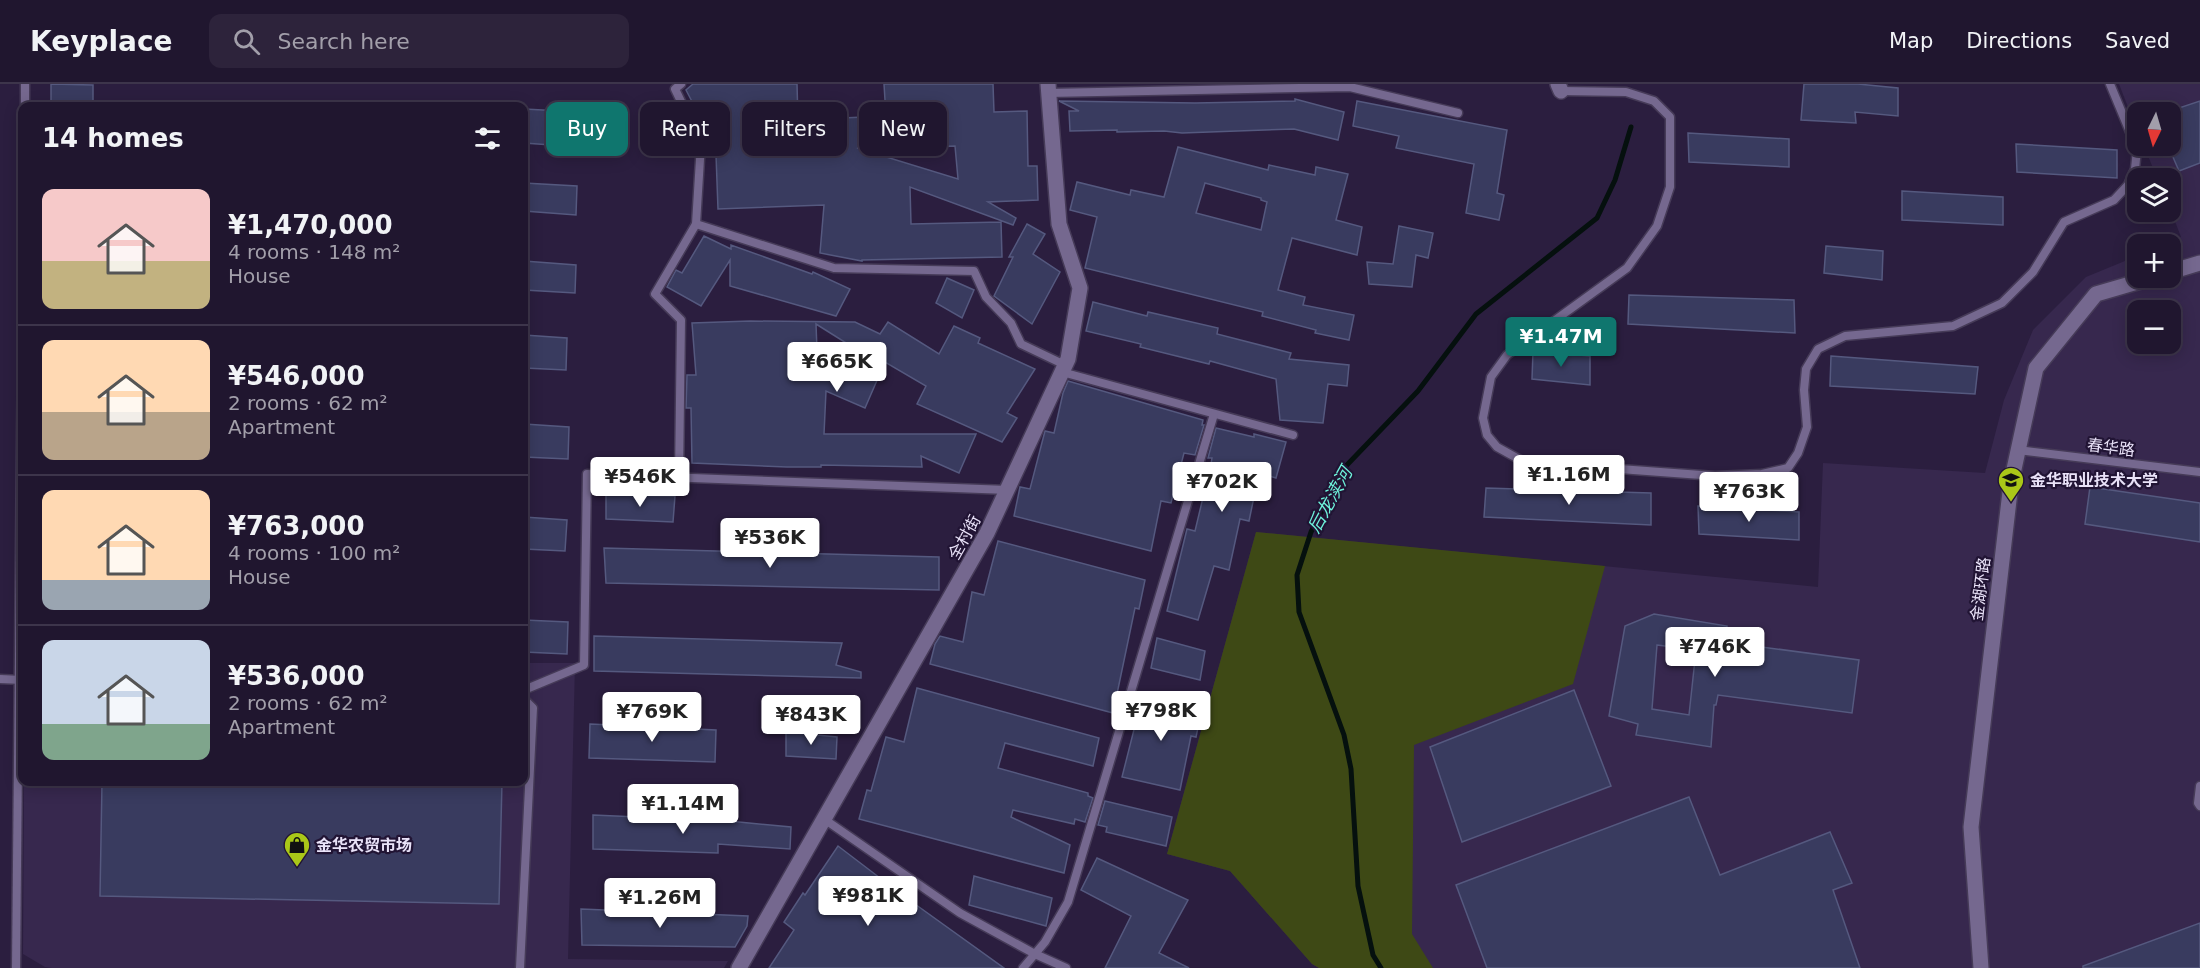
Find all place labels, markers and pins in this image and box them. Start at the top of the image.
pin: ¥1.47M [1512,317,1610,368]
pin: ¥665K [795,342,879,393]
pin: ¥1.16M [1520,455,1618,506]
pin: ¥546K [598,457,682,508]
pin: ¥702K [1180,462,1264,513]
school or university icon: 金华职业技术大学 [1996,465,2026,503]
place label: 金华职业技术大学 [2030,471,2158,490]
pin: ¥763K [1707,472,1791,523]
pin: ¥536K [728,518,812,569]
pin: ¥746K [1673,627,1757,678]
pin: ¥798K [1119,691,1203,742]
pin: ¥769K [610,692,694,743]
pin: ¥843K [769,695,853,746]
pin: ¥1.14M [634,784,732,835]
shop icon: 金华农贸市场 [282,830,312,868]
place label: 金华农贸市场 [316,836,412,855]
pin: ¥981K [826,876,910,927]
pin: ¥1.26M [611,878,709,929]

